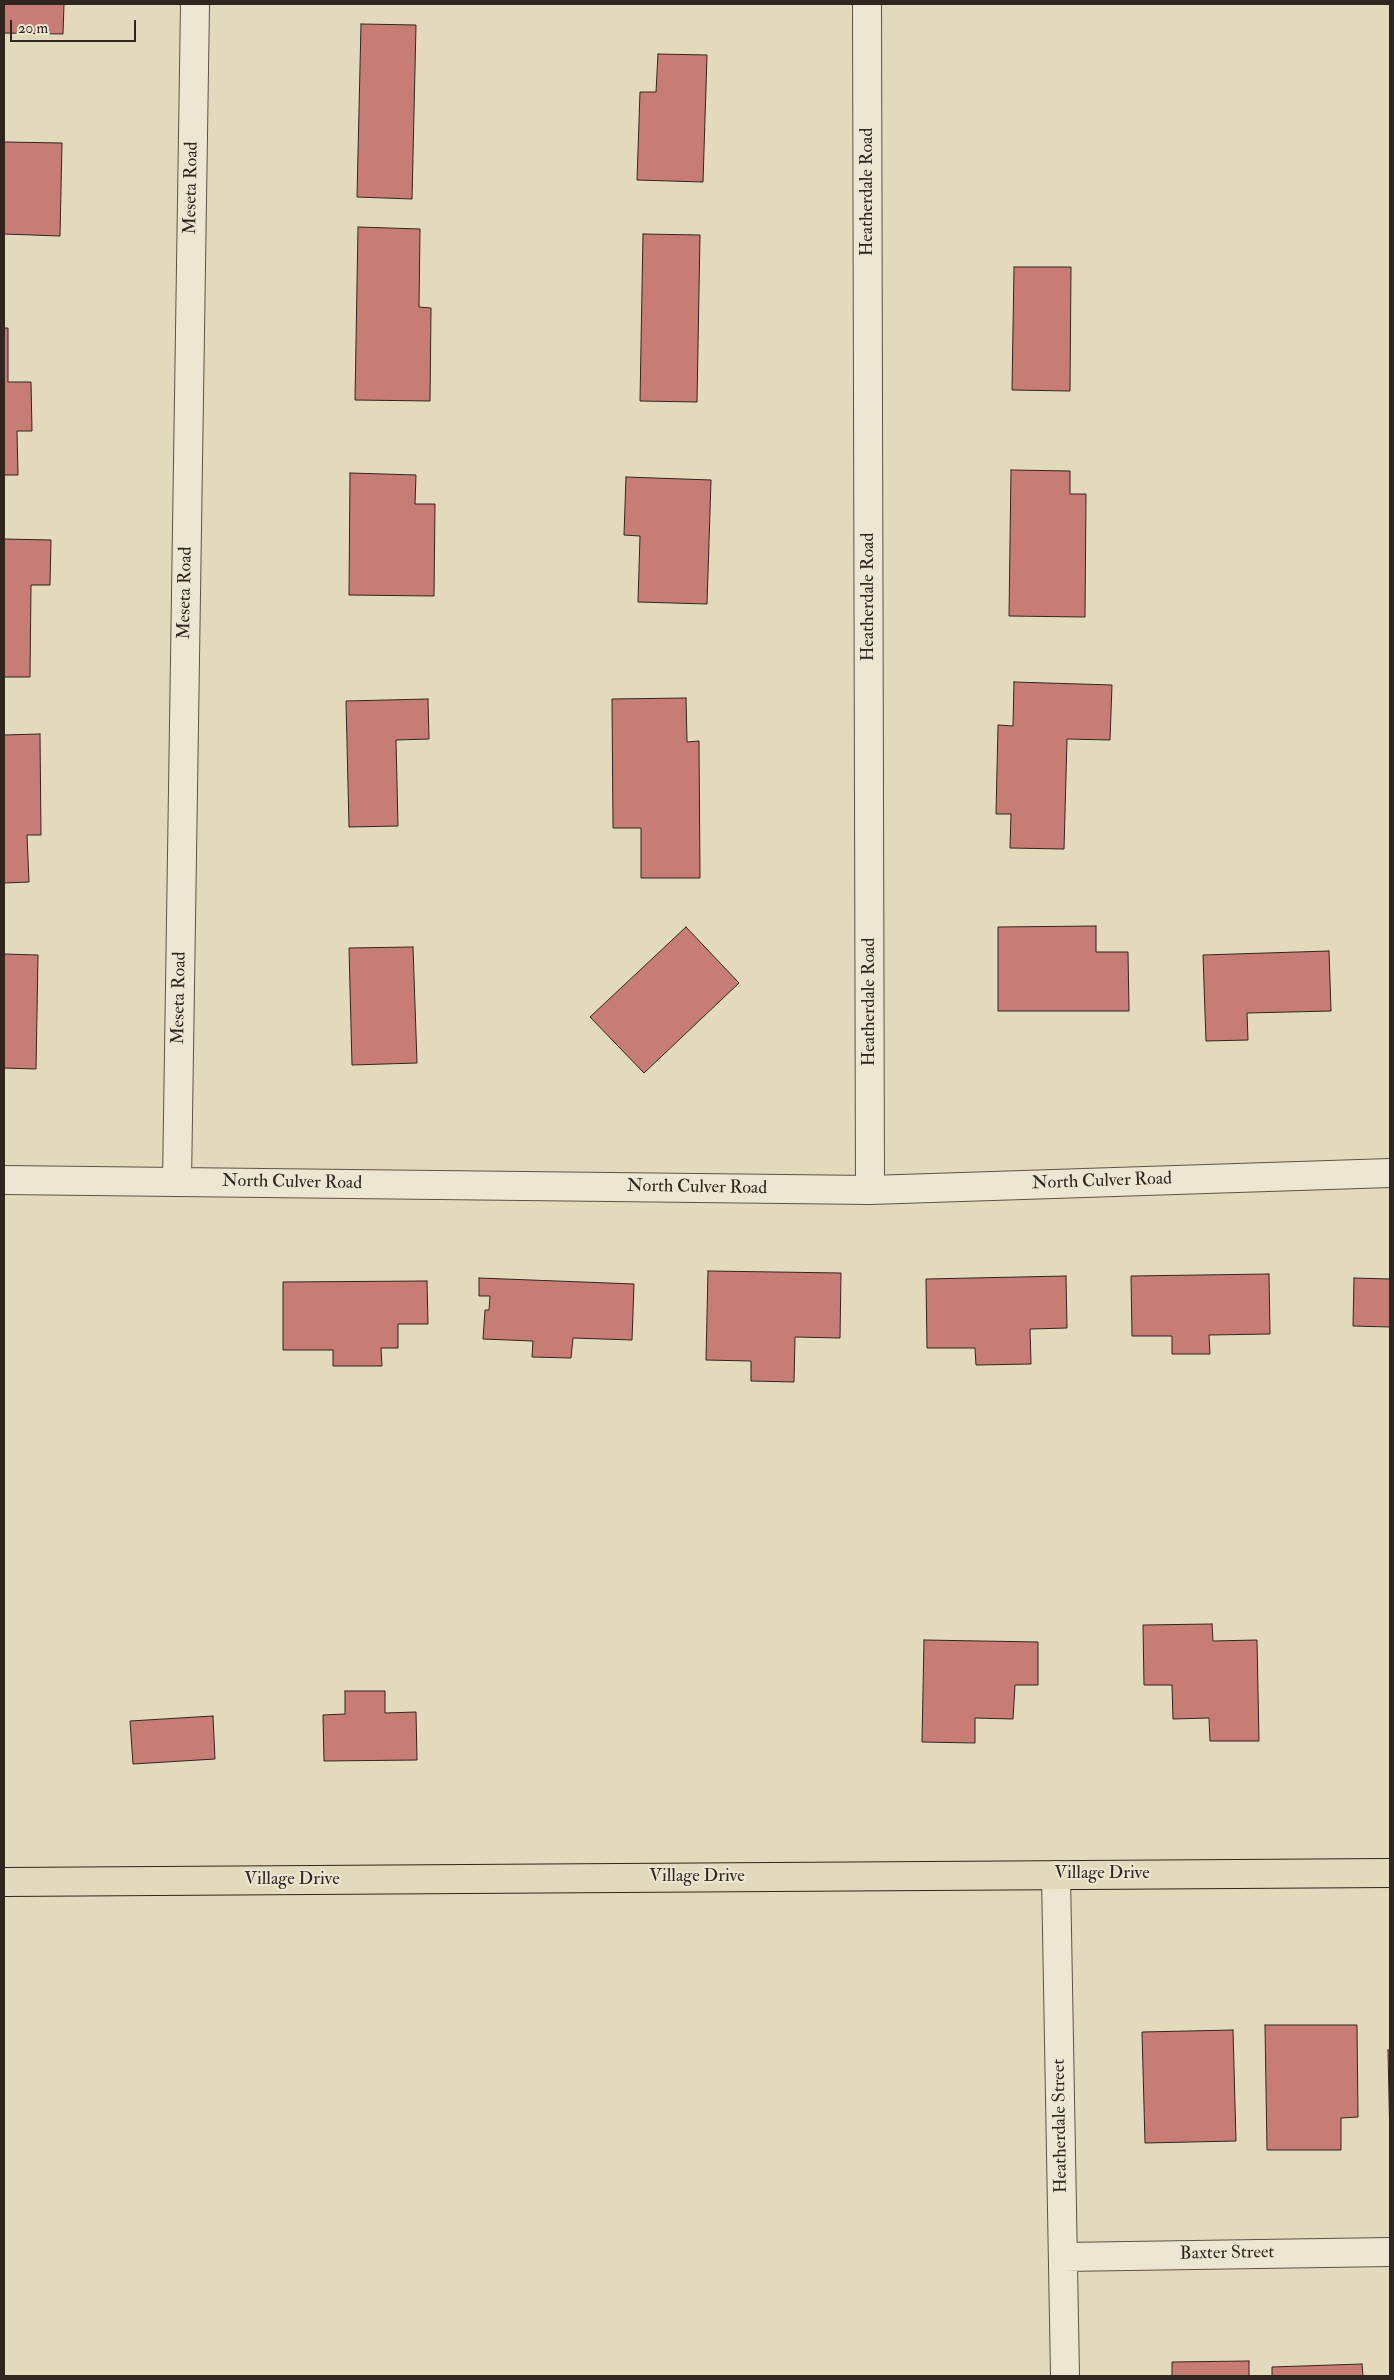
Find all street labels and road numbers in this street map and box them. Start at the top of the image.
street label: Heatherdale Road [857,128,879,256]
street label: Meseta Road [180,141,204,235]
street label: Heatherdale Road [858,533,880,661]
street label: Meseta Road [174,546,198,640]
street label: Heatherdale Road [859,938,881,1066]
street label: Meseta Road [168,951,192,1045]
street label: North Culver Road [1032,1169,1172,1195]
street label: North Culver Road [222,1171,362,1195]
street label: North Culver Road [627,1176,767,1200]
street label: Village Drive [1054,1863,1150,1885]
street label: Village Drive [649,1866,745,1888]
street label: Village Drive [244,1869,340,1891]
street label: Heatherdale Street [1049,2059,1073,2193]
street label: Baxter Street [1180,2242,1274,2266]

